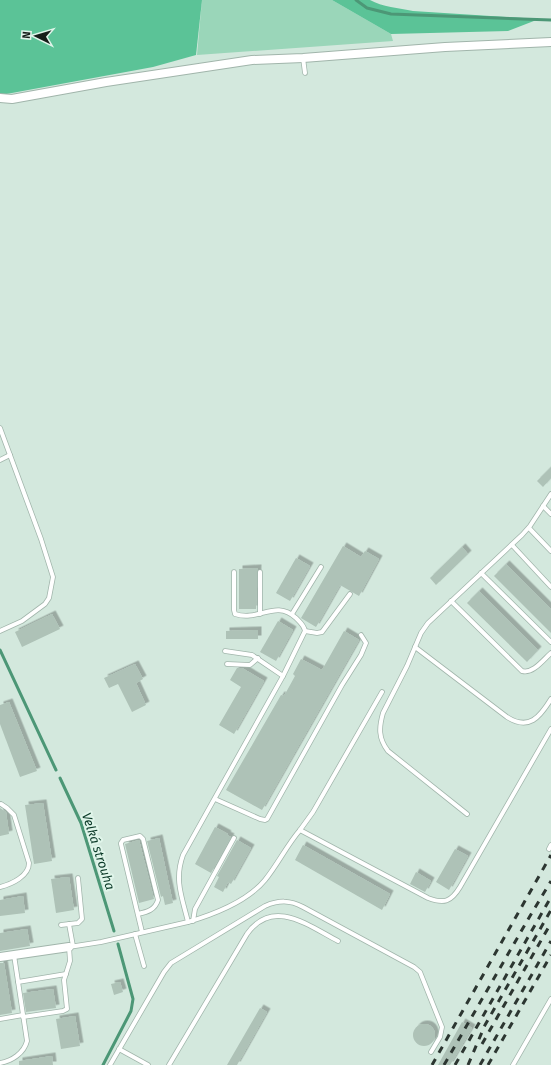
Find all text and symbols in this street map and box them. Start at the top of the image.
north arrow [16,16,56,56]
text: N [20,31,33,39]
water label: Velká strouha [79,811,118,892]

